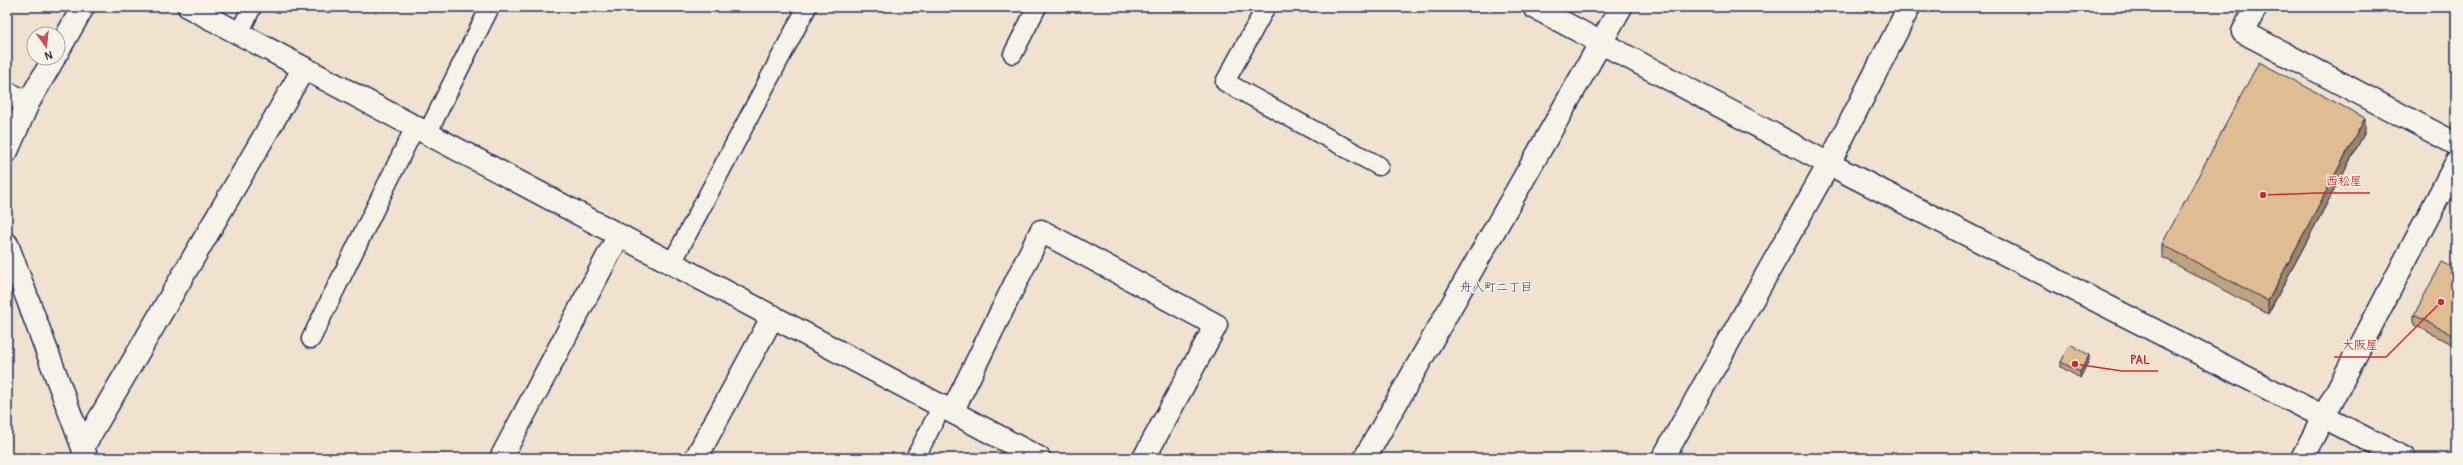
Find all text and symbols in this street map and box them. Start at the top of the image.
north arrow [26,26,66,66]
text: N [43,48,54,63]
callout: 西松屋 [2318,169,2370,193]
text: 西松屋 [2326,174,2362,189]
district label: 舟入町二丁目 [1460,280,1532,295]
callout: 大阪屋 [2334,333,2386,357]
text: 大阪屋 [2342,338,2378,353]
callout: PAL [2122,347,2158,371]
text: PAL [2130,353,2150,368]

